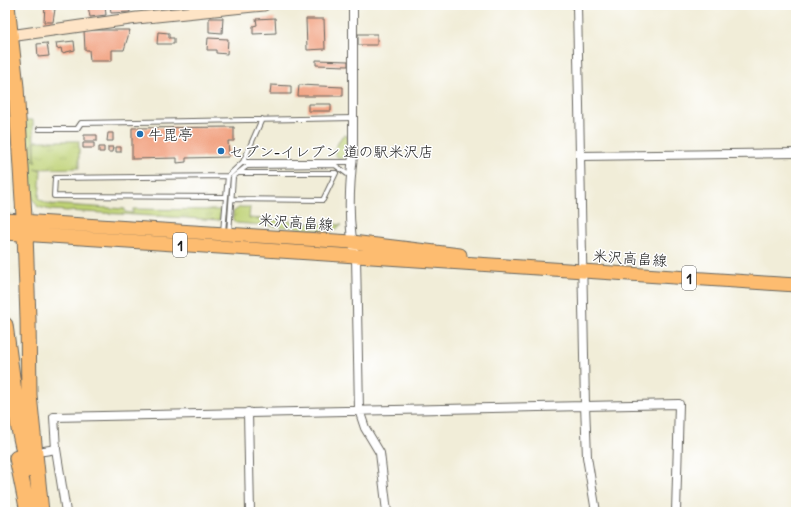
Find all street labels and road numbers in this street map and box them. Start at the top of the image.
street label: 米沢高畠線 [258,209,334,235]
road number: 1 [173,233,187,257]
street label: 米沢高畠線 [592,245,668,271]
road number: 1 [682,266,696,290]

